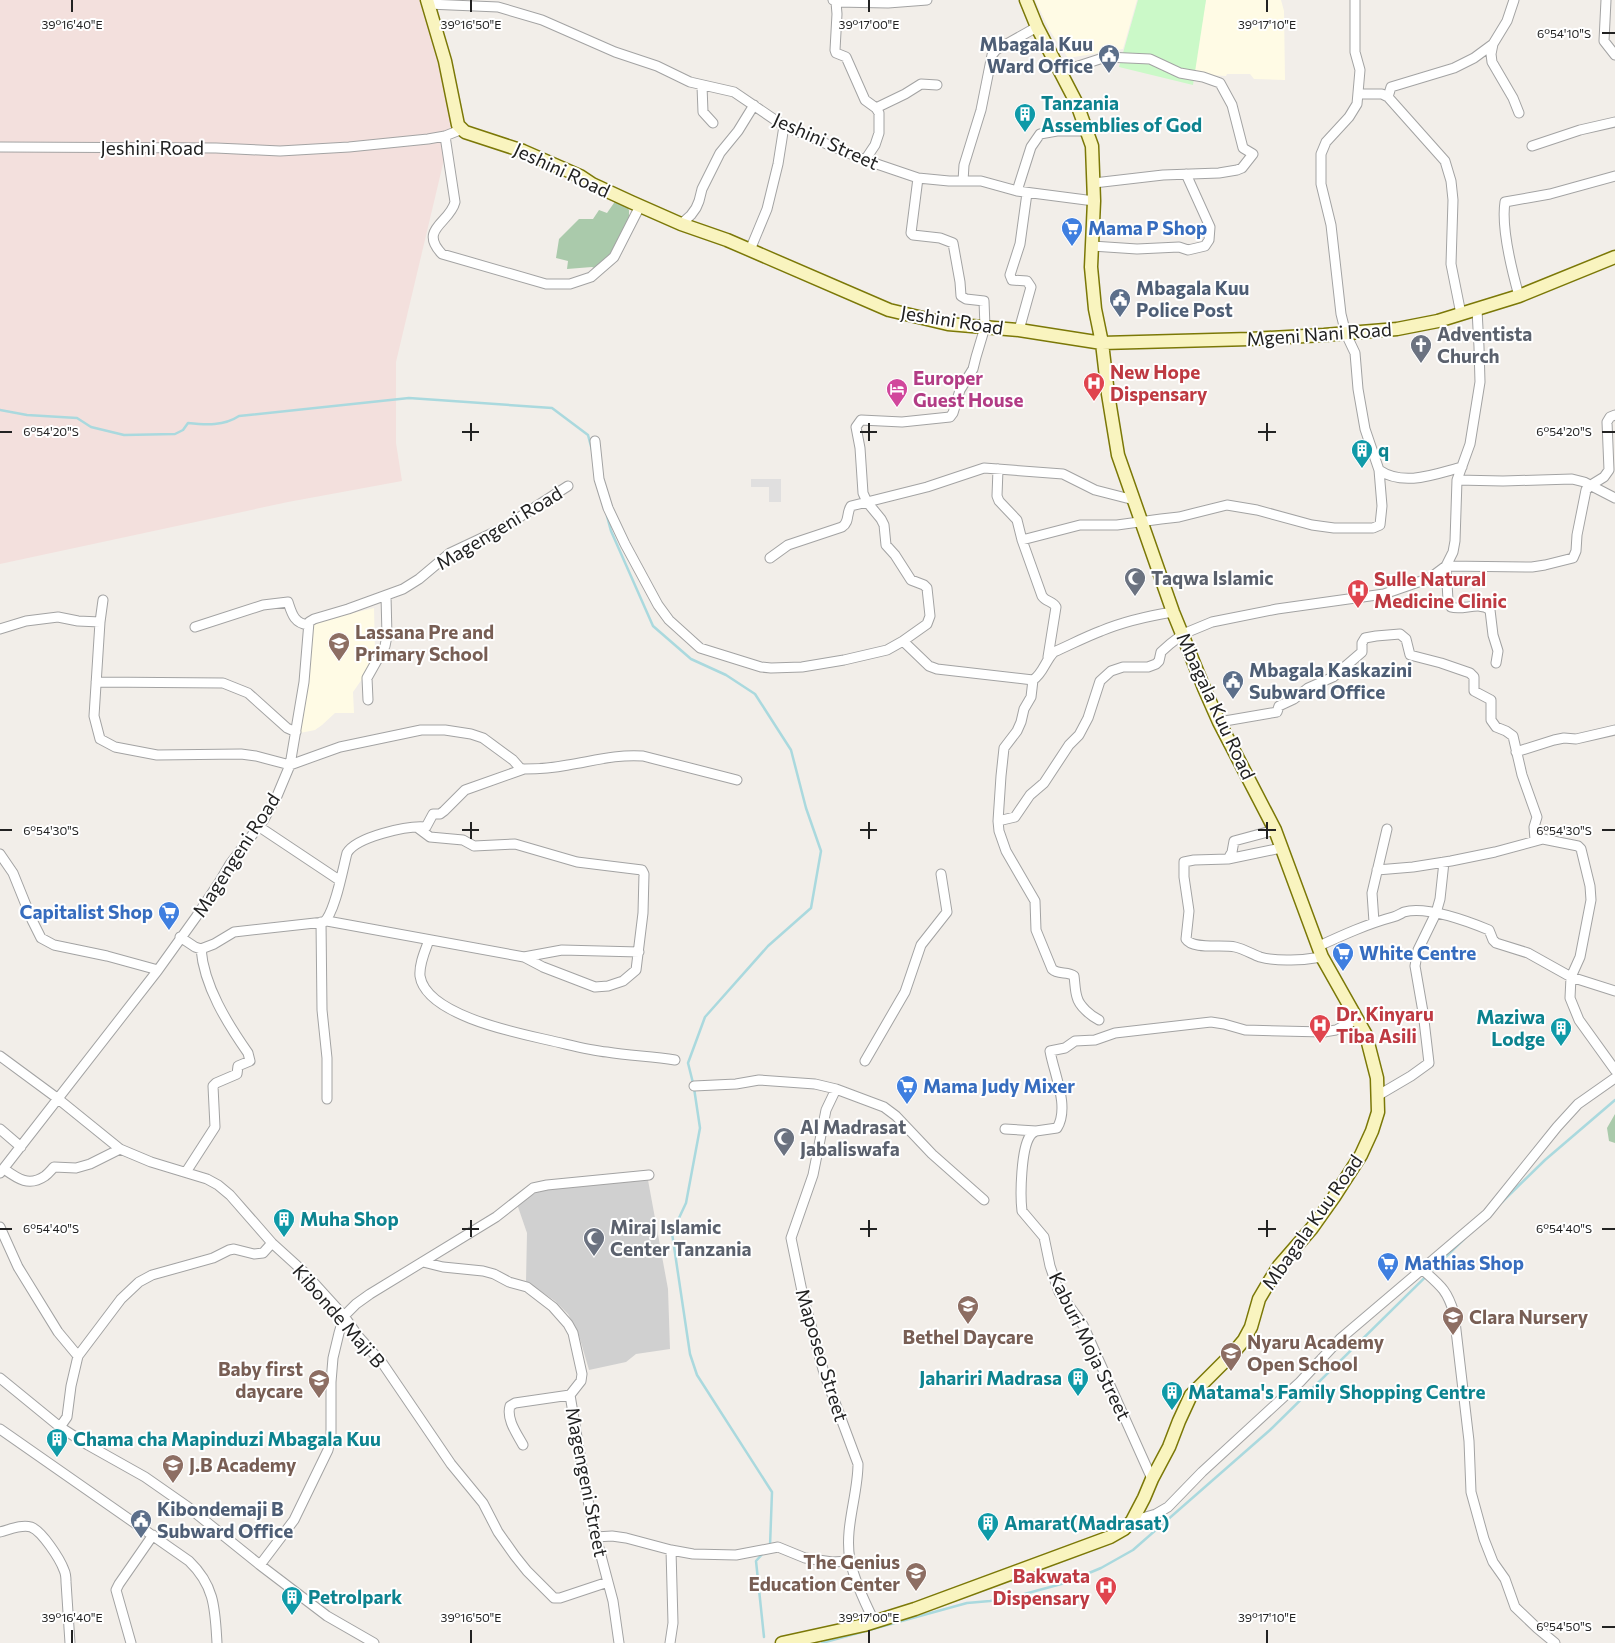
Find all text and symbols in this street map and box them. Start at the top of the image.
text: 39°16'40"E [41,17,103,31]
text: 39°16'50"E [441,17,501,31]
text: 39°17'00"E [839,17,899,31]
text: 39°17'10"E [1238,17,1296,31]
text: 6°54'10"S [1537,26,1591,40]
place label: Mbagala Kuu Ward Office [980,32,1093,77]
public building icon: Mbagala Kuu Ward Office [1097,43,1121,74]
place label: Tanzania Assemblies of God [1041,91,1202,136]
building icon: Tanzania Assemblies of God [1013,102,1037,133]
street label: Jeshini Street [770,107,883,174]
street label: Jeshini Road [100,136,204,159]
street label: Jeshini Road [510,137,614,202]
supermarket icon: Mama P Shop [1060,216,1084,247]
place label: Mama P Shop [1088,216,1207,239]
place label: Mbagala Kuu Police Post [1136,276,1249,321]
public building icon: Mbagala Kuu Police Post [1108,287,1132,318]
street label: Jeshini Road [899,300,1005,339]
street label: Mgeni Nani Road [1246,317,1392,350]
place label: Adventista Church [1437,322,1532,367]
church icon: Adventista Church [1409,333,1433,364]
place label: New Hope Dispensary [1110,360,1208,405]
place label: Europer Guest House [913,366,1023,411]
hospital icon: New Hope Dispensary [1082,371,1106,402]
hotel icon: Europer Guest House [885,377,909,408]
text: 6°54'20"S [23,424,79,438]
text: 6°54'20"S [1536,424,1592,438]
building icon: q [1350,438,1374,469]
place label: q [1378,438,1389,461]
street label: Magengeni Road [432,481,566,574]
mosque icon: Taqwa Islamic [1123,566,1147,597]
place label: Taqwa Islamic [1151,566,1273,589]
place label: Sulle Natural Medicine Clinic [1374,567,1507,612]
hospital icon: Sulle Natural Medicine Clinic [1346,578,1370,609]
place label: Lassana Pre and Primary School [355,620,494,665]
street label: Mbagala Kuu Road [1172,629,1261,783]
school or university icon: Lassana Pre and Primary School [327,631,351,662]
place label: Mbagala Kaskazini Subward Office [1249,658,1412,703]
public building icon: Mbagala Kaskazini Subward Office [1221,669,1245,700]
street label: Magengeni Road [187,789,284,921]
text: 6°54'30"S [23,823,79,837]
text: 6°54'30"S [1536,823,1592,837]
place label: Capitalist Shop [20,900,153,923]
supermarket icon: Capitalist Shop [157,900,181,931]
supermarket icon: White Centre [1331,941,1355,972]
place label: White Centre [1359,941,1476,964]
place label: Dr. Kinyaru Tiba Asili [1336,1002,1434,1047]
place label: Maziwa Lodge [1476,1005,1545,1050]
hospital icon: Dr. Kinyaru Tiba Asili [1308,1013,1332,1044]
building icon: Maziwa Lodge [1549,1016,1573,1047]
supermarket icon: Mama Judy Mixer [895,1074,919,1105]
place label: Mama Judy Mixer [923,1074,1075,1097]
place label: Al Madrasat Jabaliswafa [800,1115,906,1160]
mosque icon: Al Madrasat Jabaliswafa [772,1126,796,1157]
street label: Mbagala Kuu Road [1256,1150,1367,1294]
building icon: Muha Shop [272,1207,296,1238]
place label: Muha Shop [300,1207,399,1230]
place label: Miraj Islamic Center Tanzania [610,1215,751,1260]
text: 6°54'40"S [23,1221,79,1235]
text: 6°54'40"S [1536,1221,1592,1235]
mosque icon: Miraj Islamic Center Tanzania [582,1226,606,1257]
supermarket icon: Mathias Shop [1376,1251,1400,1282]
place label: Mathias Shop [1404,1251,1524,1274]
street label: Kibonde Maji B [288,1259,390,1372]
street label: Kaburi Moja Street [1045,1268,1136,1424]
street label: Maposeo Street [791,1286,854,1424]
school or university icon: Bethel Daycare [956,1294,980,1325]
school or university icon: Clara Nursery [1441,1305,1465,1336]
place label: Clara Nursery [1469,1305,1589,1328]
place label: Bethel Daycare [903,1325,1033,1348]
place label: Nyaru Academy Open School [1247,1330,1385,1375]
school or university icon: Nyaru Academy Open School [1219,1341,1243,1372]
place label: Baby first daycare [218,1357,303,1402]
place label: Jahariri Madrasa [919,1366,1062,1389]
building icon: Jahariri Madrasa [1066,1366,1090,1397]
school or university icon: Baby first daycare [307,1368,331,1399]
building icon: Matama's Family Shopping Centre [1160,1380,1184,1411]
place label: Matama's Family Shopping Centre [1188,1380,1485,1403]
street label: Magengeni Street [562,1405,613,1559]
building icon: Chama cha Mapinduzi Mbagala Kuu [45,1427,69,1458]
place label: Chama cha Mapinduzi Mbagala Kuu [73,1427,381,1450]
school or university icon: J.B Academy [161,1453,185,1484]
place label: J.B Academy [189,1453,297,1476]
place label: Kibondemaji B Subward Office [157,1497,293,1542]
public building icon: Kibondemaji B Subward Office [129,1508,153,1539]
building icon: Amarat(Madrasat) [976,1511,1000,1542]
place label: Amarat(Madrasat) [1004,1511,1169,1534]
place label: The Genius Education Center [748,1550,900,1595]
school or university icon: The Genius Education Center [904,1561,928,1592]
place label: Bakwata Dispensary [993,1564,1091,1609]
hospital icon: Bakwata Dispensary [1094,1575,1118,1606]
building icon: Petrolpark [280,1585,304,1616]
place label: Petrolpark [308,1585,402,1608]
text: 39°16'40"E [41,1610,103,1624]
text: 39°16'50"E [441,1610,501,1624]
text: 39°17'00"E [839,1610,899,1624]
text: 39°17'10"E [1238,1610,1296,1624]
text: 6°54'50"S [1536,1619,1592,1633]

